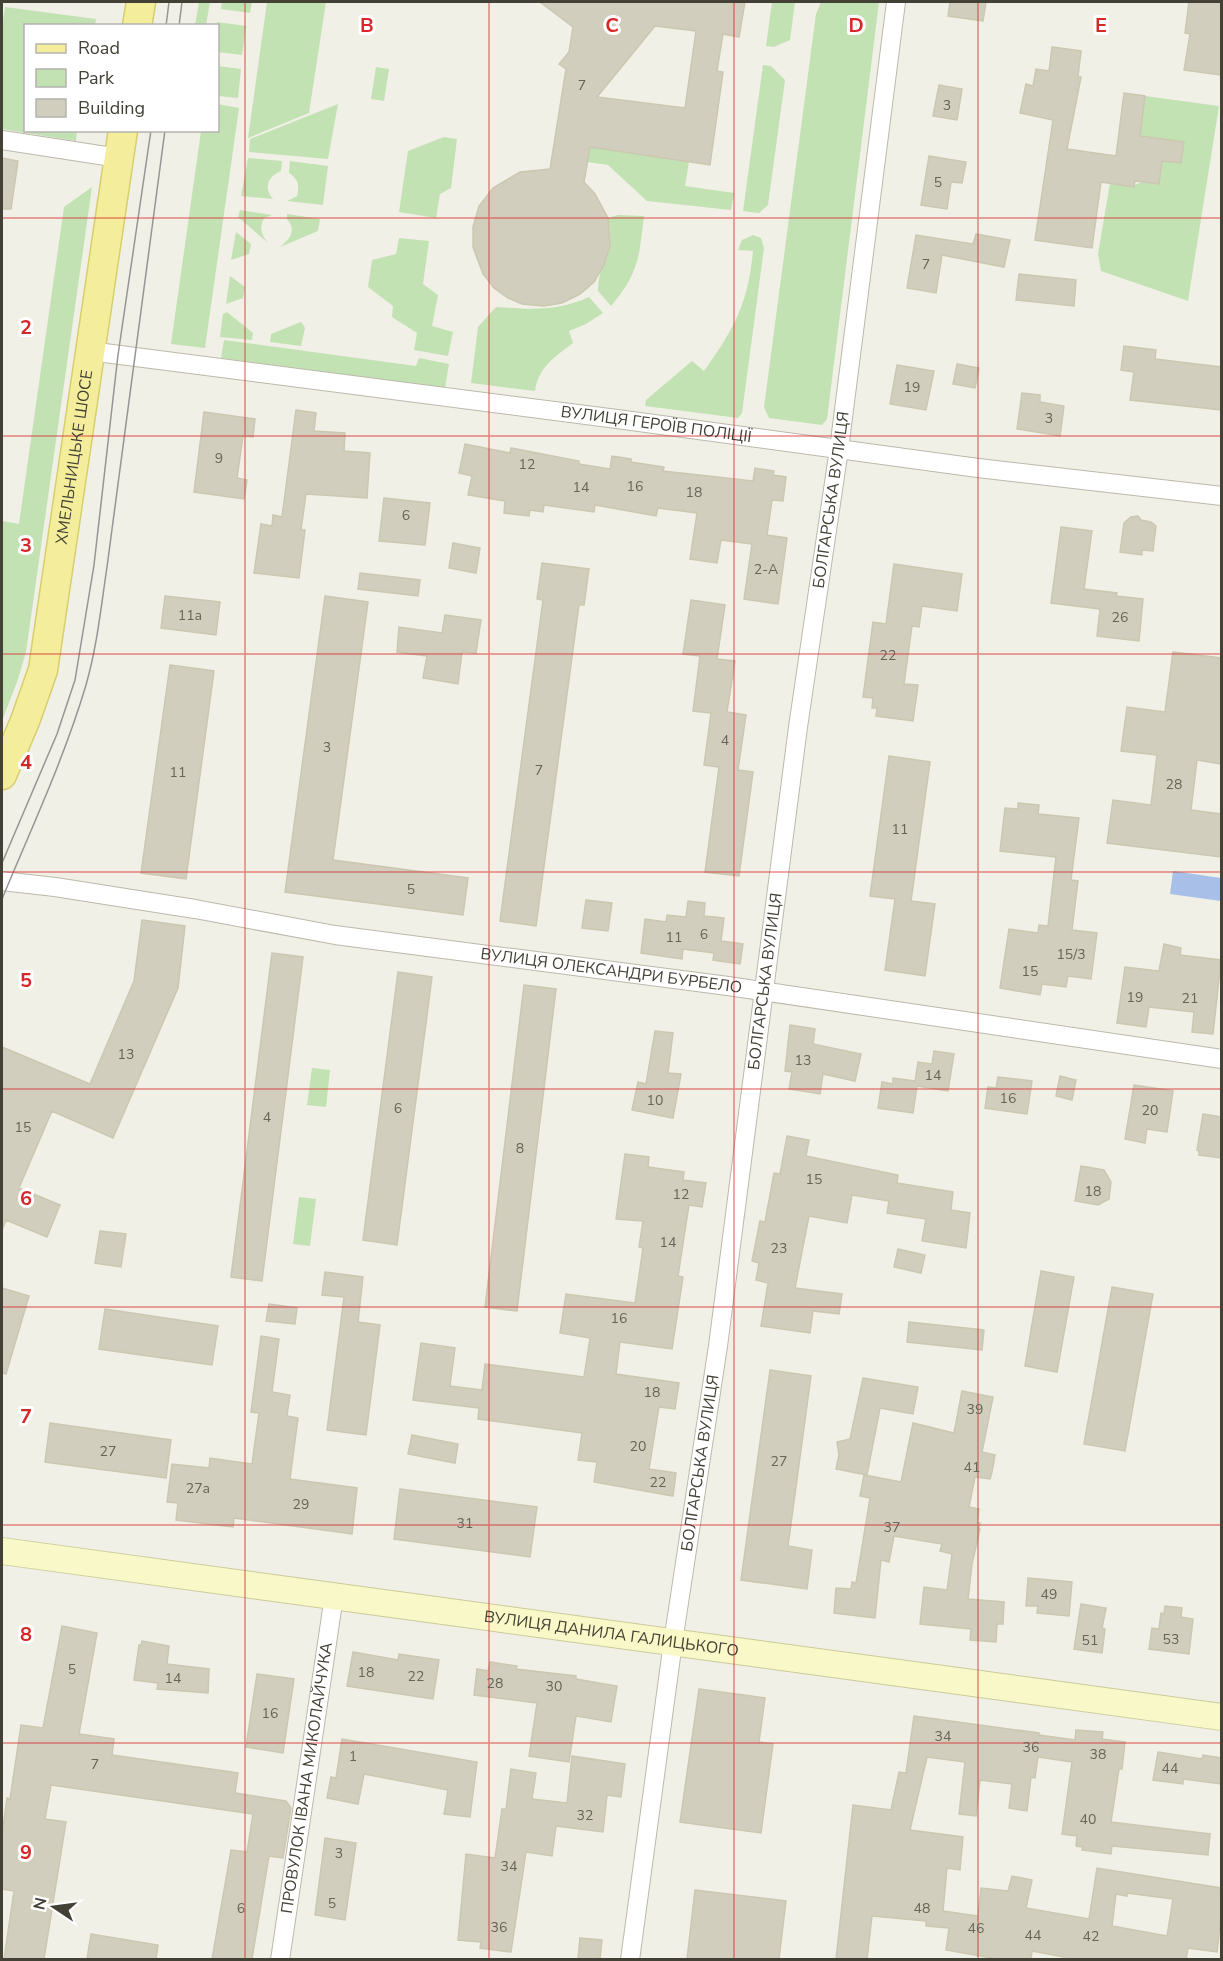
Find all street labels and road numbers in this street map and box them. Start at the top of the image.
street label: ХМЕЛЬНИЦЬКЕ ШОСЕ [51,368,98,546]
street label: ВУЛИЦЯ ГЕРОЇВ ПОЛІЦІЇ [559,401,754,448]
street label: БОЛГАРСЬКА ВУЛИЦЯ [808,410,855,590]
street label: БОЛГАРСЬКА ВУЛИЦЯ [743,891,787,1071]
street label: ВУЛИЦЯ ОЛЕКСАНДРИ БУРБЕЛО [479,943,743,999]
street label: БОЛГАРСЬКА ВУЛИЦЯ [676,1373,725,1553]
street label: ВУЛИЦЯ ДАНИЛА ГАЛИЦЬКОГО [483,1606,740,1662]
street label: ПРОВУЛОК ІВАНА МИКОЛАЙЧУКА [276,1640,338,1915]

